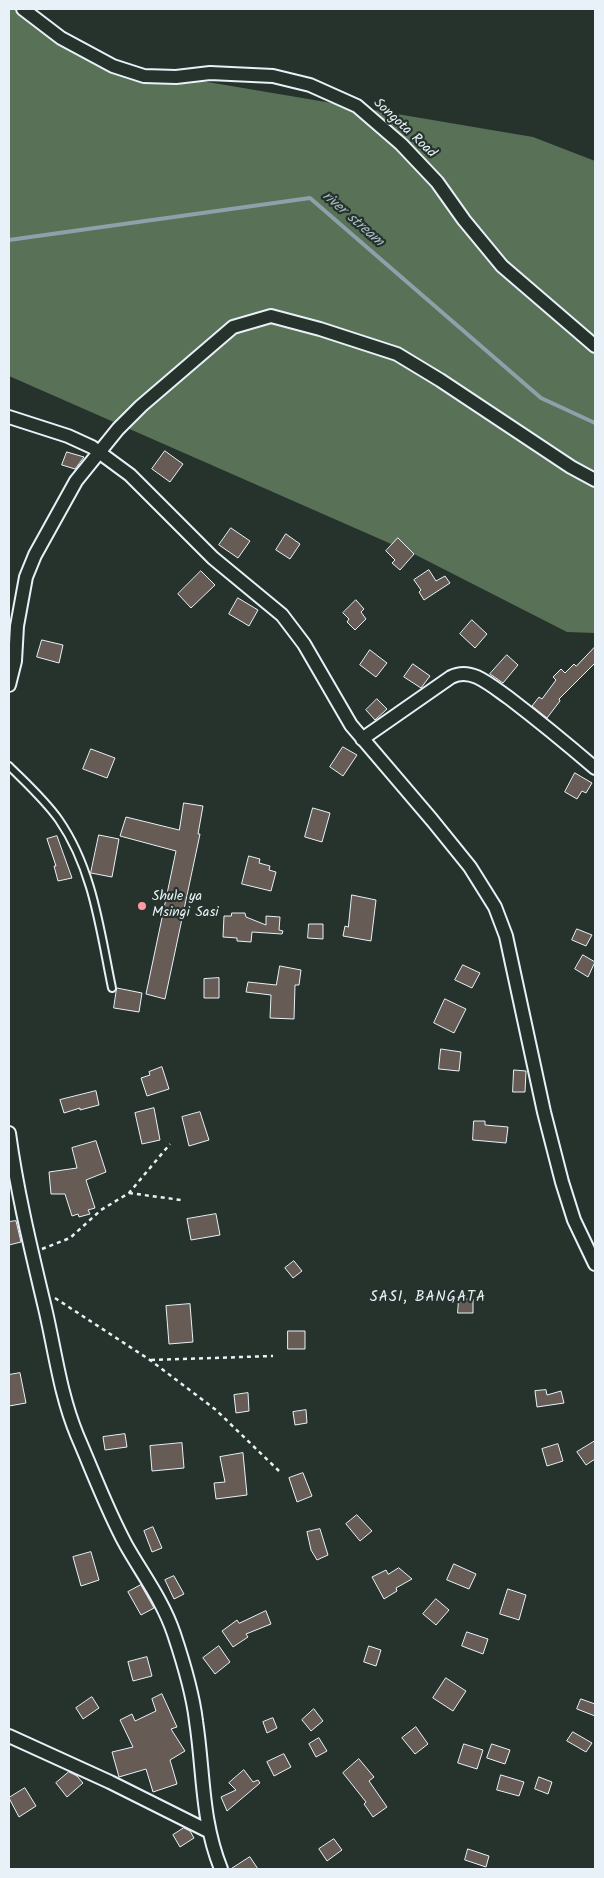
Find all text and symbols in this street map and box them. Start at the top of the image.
street label: Songota Road [369,96,439,162]
water label: river stream [318,188,386,252]
place label: Shule ya Msingi Sasi [152,890,219,922]
marker: Shule ya Msingi Sasi [136,900,148,912]
district label: SASI, BANGATA [368,1289,488,1307]

